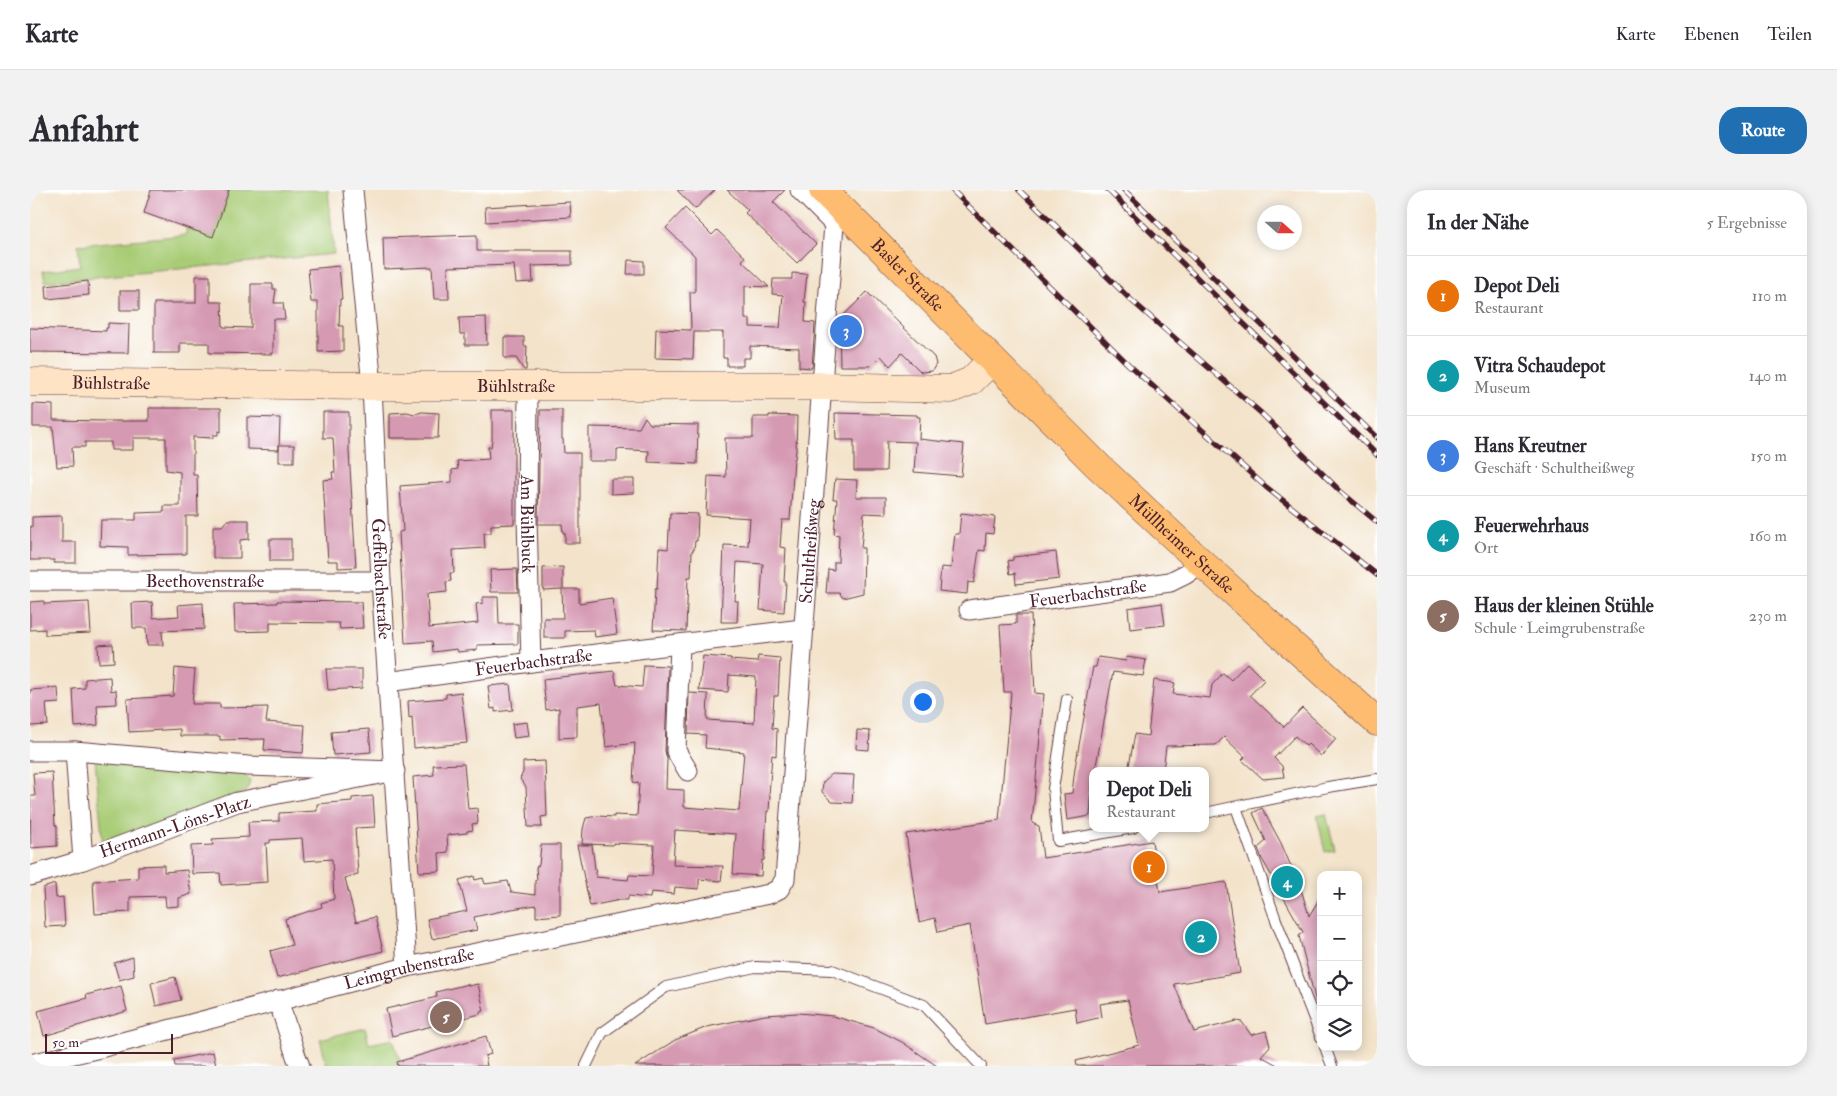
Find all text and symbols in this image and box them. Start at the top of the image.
text: Karte [25,19,78,50]
text: Karte [1616,23,1656,46]
text: Ebenen [1684,23,1739,46]
text: Teilen [1767,23,1812,46]
button: Route [1719,107,1807,154]
text: Anfahrt [30,108,139,152]
north arrow [1257,205,1302,250]
text: In der Nähe [1427,209,1529,236]
text: 5 Ergebnisse [1707,213,1787,233]
street label: Basler Straße [866,233,950,317]
text: Depot Deli [1474,274,1560,298]
text: 1 [1440,286,1446,306]
text: 110 m [1752,286,1787,306]
text: Restaurant [1474,298,1543,318]
pin: 3 [830,312,862,350]
text: Vitra Schaudepot [1474,354,1605,378]
text: 2 [1439,366,1447,386]
text: 140 m [1749,366,1787,386]
street label: Bühlstraße [72,371,151,395]
street label: Bühlstraße [477,375,556,398]
text: Museum [1474,378,1530,398]
text: Hans Kreutner [1474,434,1587,458]
text: 3 [1440,446,1446,466]
text: 150 m [1750,446,1787,466]
text: Geschäft · Schultheißweg [1474,458,1634,478]
street label: Am Bühlbuck [515,474,540,574]
street label: Müllheimer Straße [1124,489,1240,599]
street label: Schultheißweg [794,497,825,605]
text: Feuerwehrhaus [1474,514,1589,538]
street label: Geffelbachstraße [367,518,396,641]
text: 4 [1439,526,1447,546]
text: 160 m [1749,526,1787,546]
text: Ort [1474,538,1498,558]
street label: Beethovenstraße [146,570,265,593]
street label: Feuerbachstraße [1028,574,1149,613]
text: Haus der kleinen Stühle [1474,594,1654,618]
text: 5 [1439,606,1447,626]
text: 230 m [1749,606,1787,626]
text: Schule · Leimgrubenstraße [1474,618,1645,638]
street label: Feuerbachstraße [473,643,594,681]
your location [910,689,936,715]
popup [1089,767,1209,832]
text: Depot Deli [1106,778,1192,802]
street label: Hermann-Löns-Platz [96,790,254,864]
text: Restaurant [1106,802,1176,822]
pin: 1 [1133,848,1165,886]
pin: 4 [1271,863,1303,901]
map controls [1317,871,1362,1051]
button: + [1317,871,1362,916]
button: − [1317,916,1362,961]
pin: 2 [1185,918,1217,956]
street label: Leimgrubenstraße [341,942,477,995]
button: locate [1317,961,1362,1006]
pin: 5 [430,998,462,1036]
button: layers [1317,1006,1362,1051]
scale bar [45,1031,172,1054]
text: 50 m [52,1034,79,1051]

